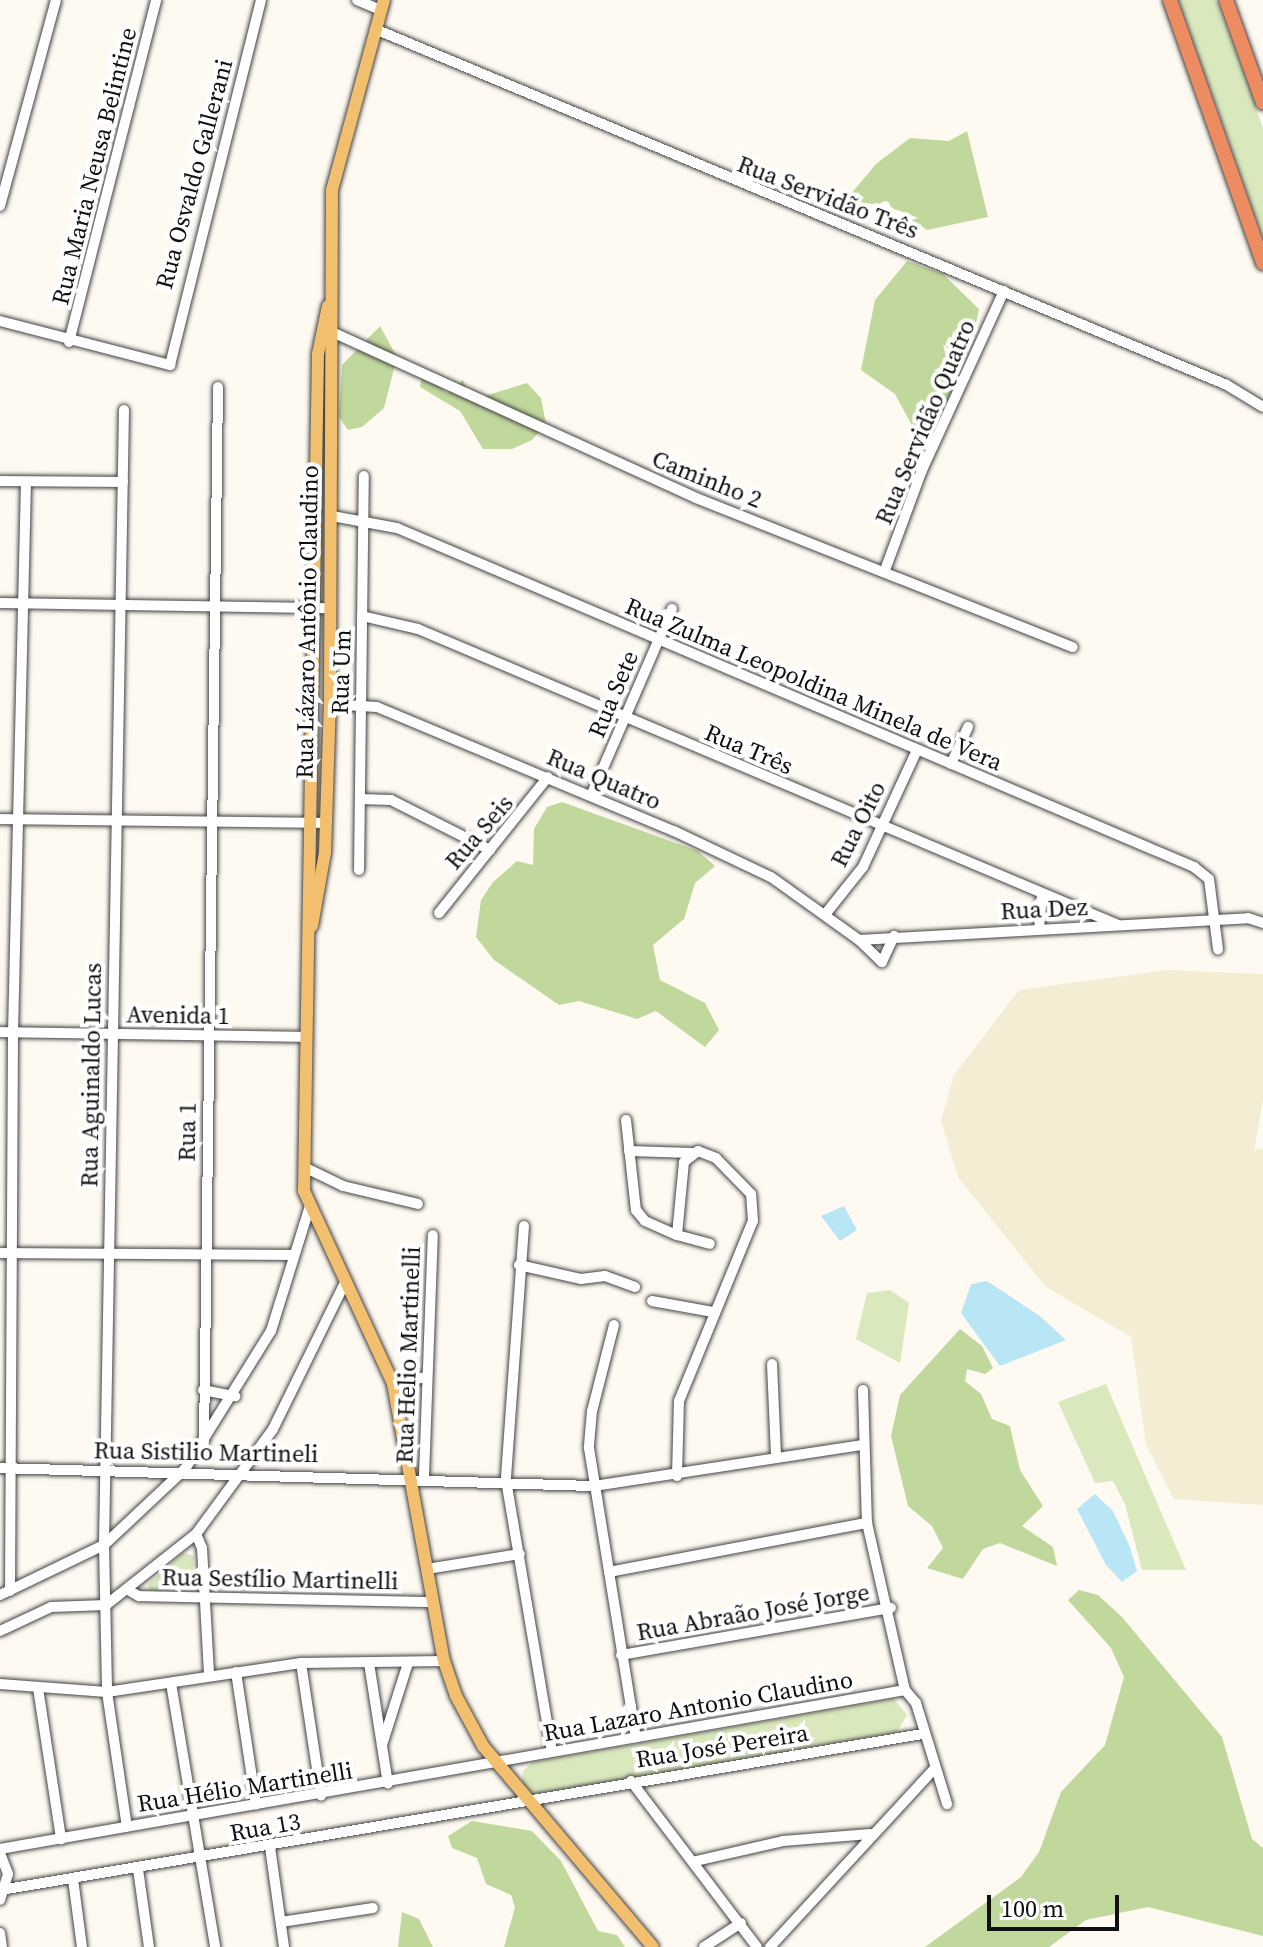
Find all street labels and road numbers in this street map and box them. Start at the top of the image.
street label: Rua Maria Neusa Belintine [46,24,142,308]
street label: Rua Osvaldo Gallerani [149,56,239,292]
street label: Rua Servidão Três [733,149,923,245]
street label: Rua Servidão Quatro [869,315,981,529]
street label: Caminho 2 [648,444,766,514]
street label: Rua Lázaro Antônio Claudino [290,465,324,779]
street label: Rua Zulma Leopoldina Minela de Vera [621,591,1007,777]
street label: Rua Um [325,629,357,715]
street label: Rua Sete [582,646,644,742]
street label: Rua Três [700,717,798,781]
street label: Rua Quatro [543,742,665,816]
street label: Rua Oito [824,776,892,872]
street label: Rua Seis [439,789,519,875]
street label: Rua Dez [1000,892,1088,926]
street label: Rua Aguinaldo Lucas [75,962,107,1188]
street label: Avenida 1 [126,1000,230,1030]
street label: Rua 1 [172,1102,202,1162]
street label: Rua Helio Martinelli [390,1246,426,1464]
street label: Rua Sistilio Martineli [93,1436,319,1468]
street label: Rua Sestílio Martinelli [161,1563,399,1595]
street label: Rua Abraão José Jorge [634,1577,872,1647]
street label: Rua Lazaro Antonio Claudino [541,1665,855,1747]
street label: Rua José Pereira [634,1718,810,1774]
street label: Rua Hélio Martinelli [135,1756,355,1818]
street label: Rua 13 [227,1807,303,1847]

